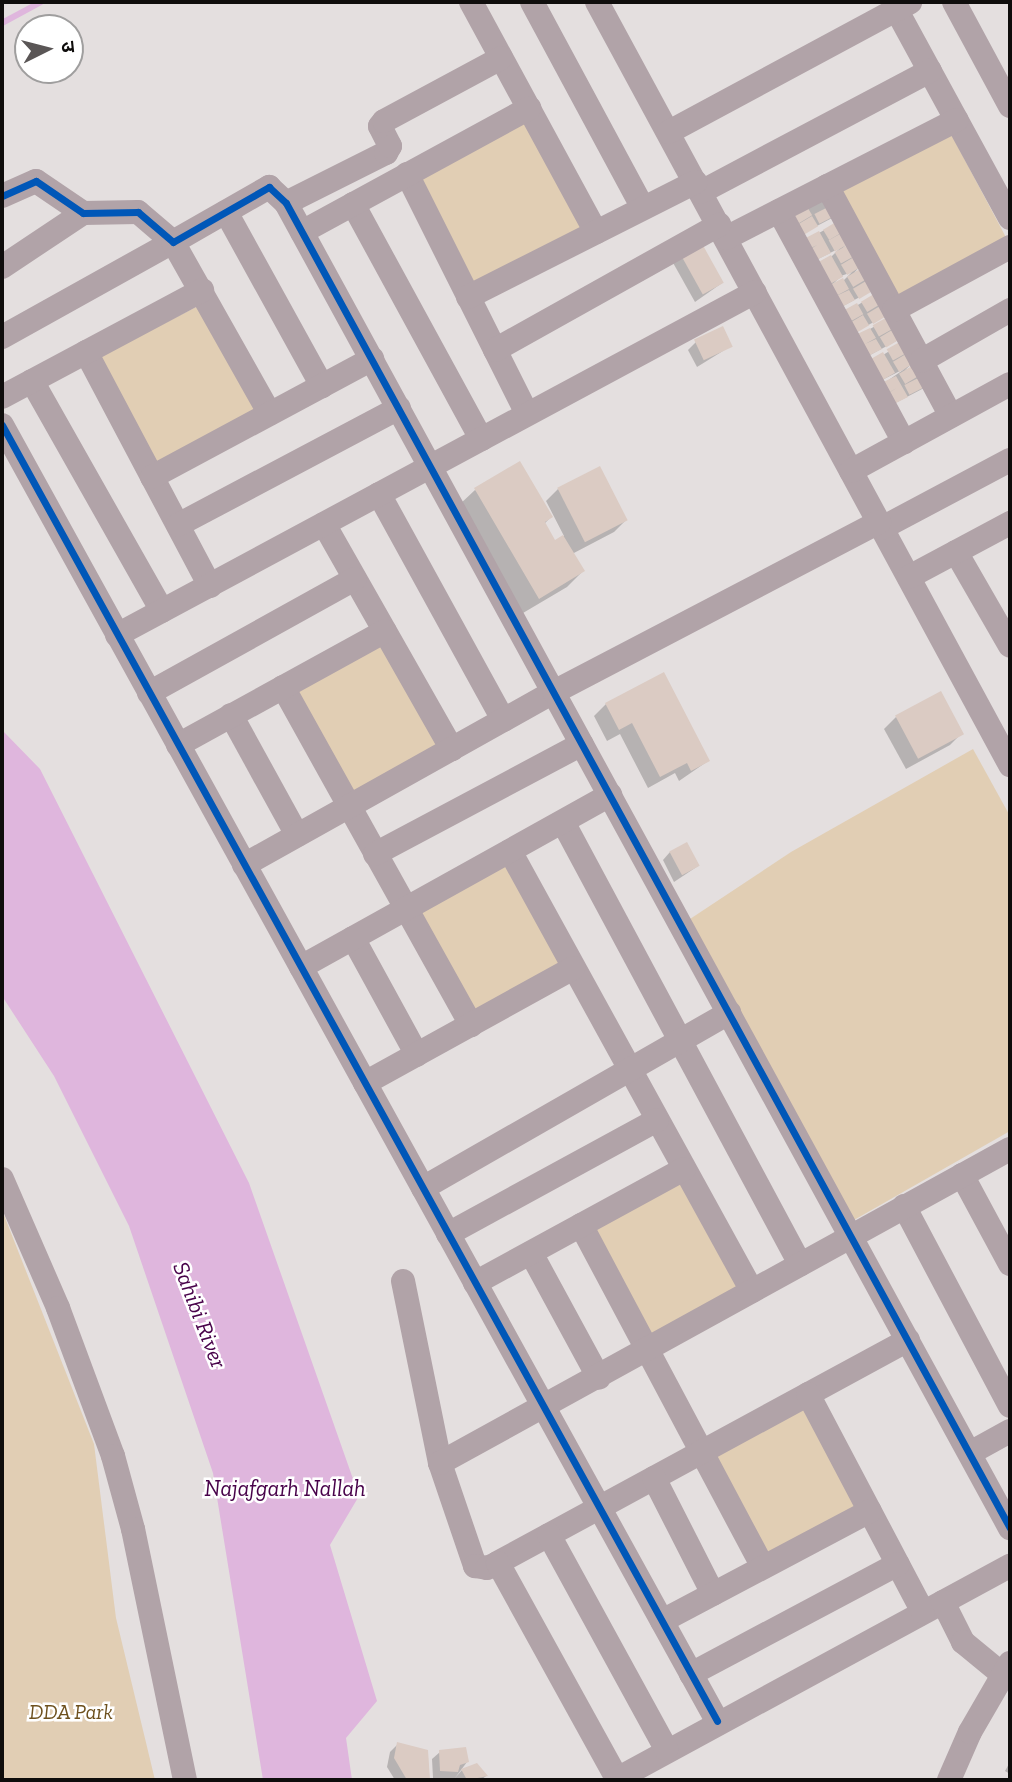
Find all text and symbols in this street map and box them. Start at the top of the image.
north arrow [14,14,84,84]
text: उ [56,40,80,54]
water label: Sahibi River [167,1258,233,1372]
water label: Najafgarh Nallah [204,1474,366,1502]
park label: DDA Park [29,1699,113,1725]

